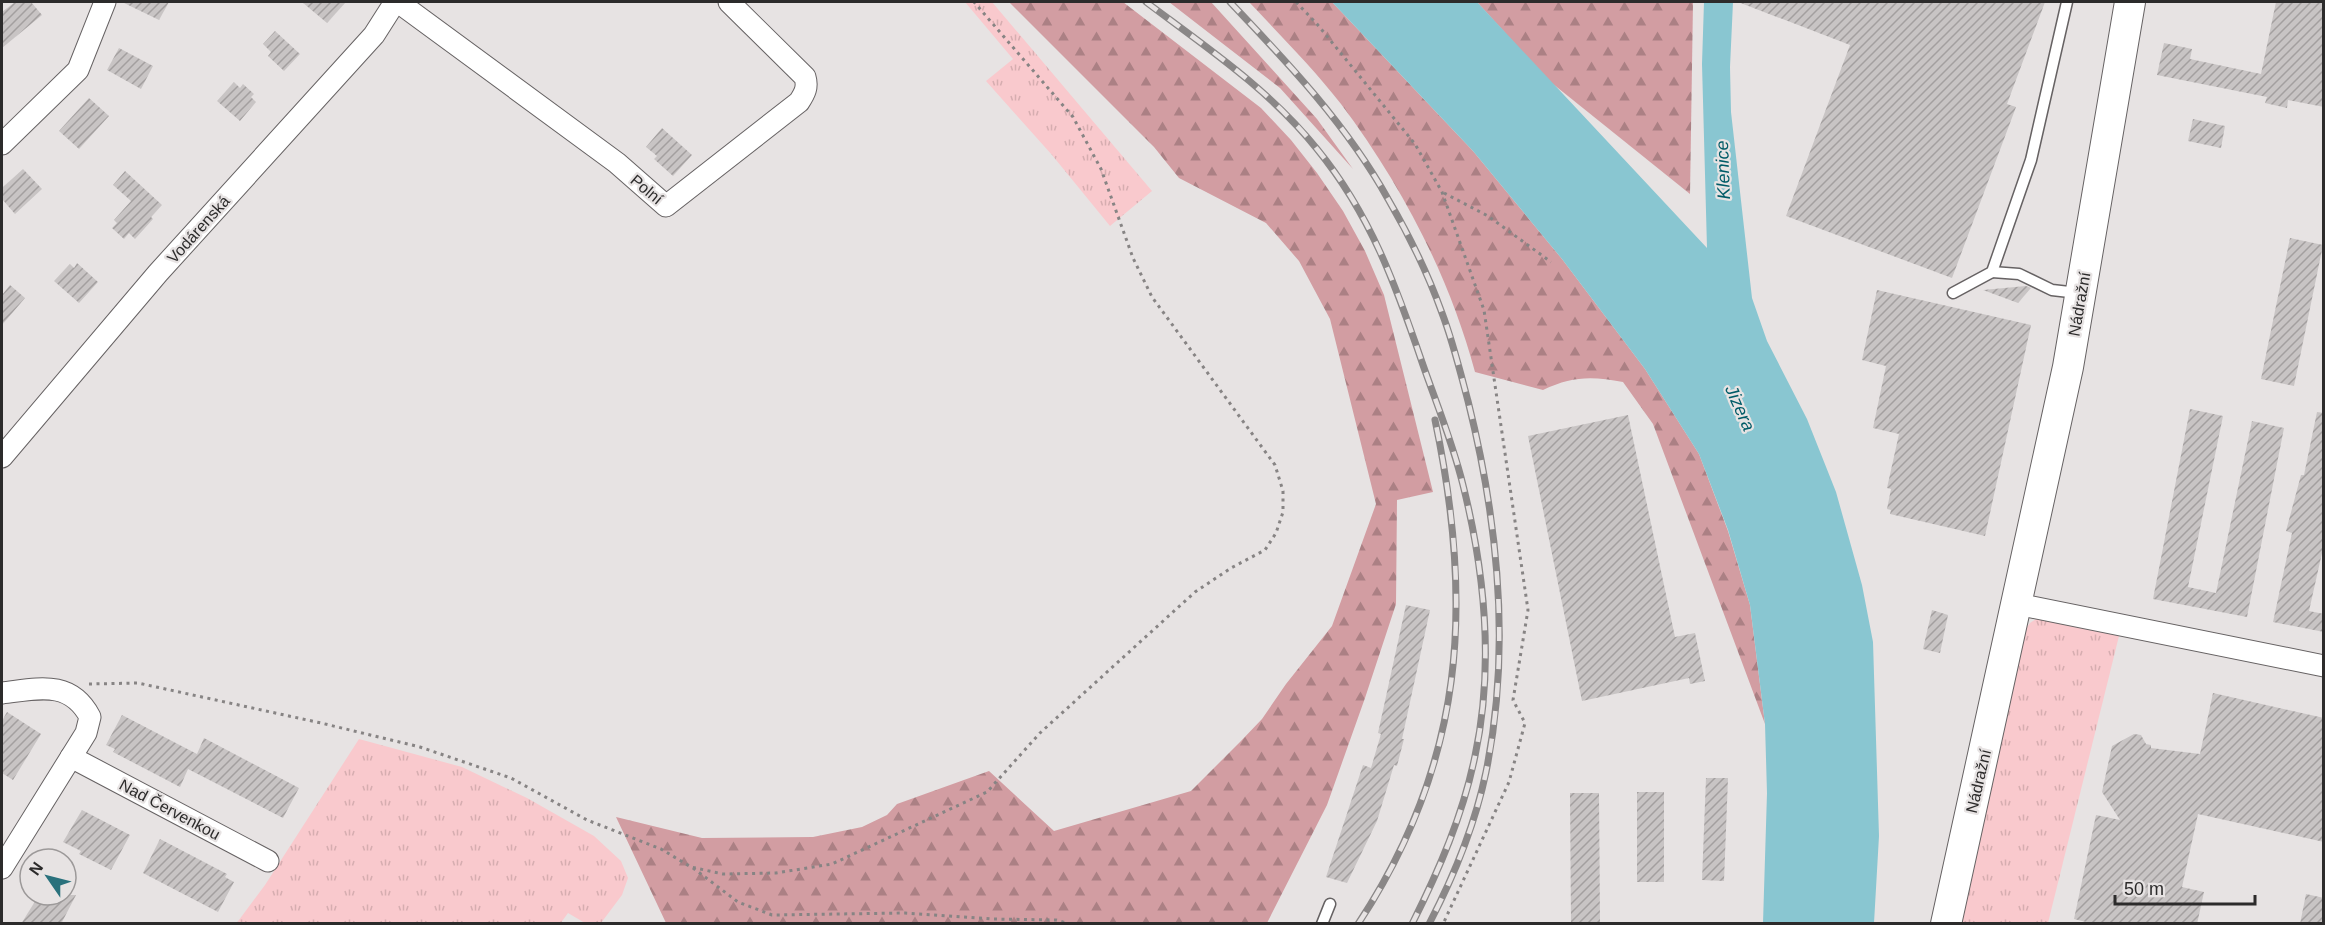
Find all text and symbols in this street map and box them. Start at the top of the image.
water label: Klenice [1712,140,1734,200]
street label: Polní [627,171,667,208]
street label: Vodárenská [164,192,233,266]
street label: Nádražní [2065,270,2094,338]
water label: Jizera [1721,381,1759,434]
street label: Nádražní [1963,747,1994,815]
street label: Nad Červenkou [117,775,223,843]
north arrow [18,847,78,907]
text: N [26,859,46,878]
scale bar [2115,868,2254,906]
text: 50 m [2124,879,2164,899]

